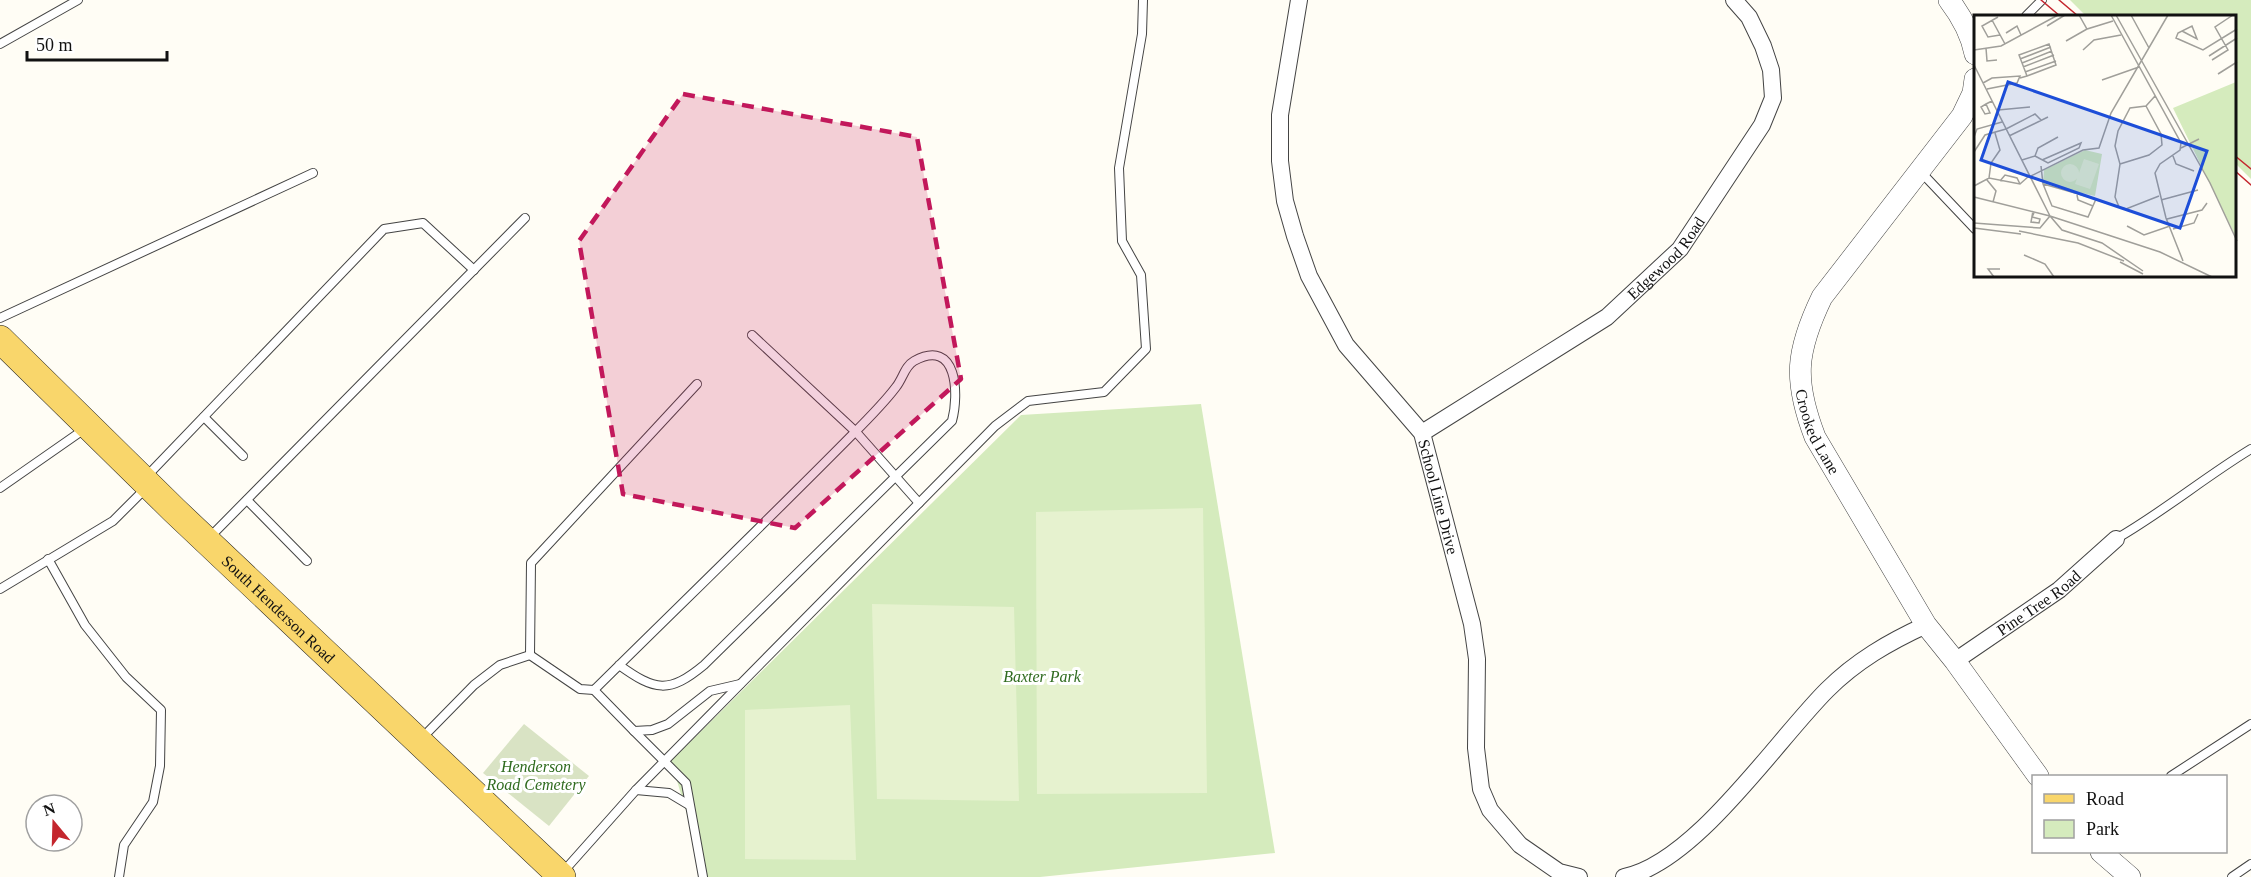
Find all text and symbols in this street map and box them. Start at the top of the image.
inset map [1974,15,2236,278]
scale bar [27,24,166,62]
text: 50 m [36,35,73,55]
street label: Edgewood Road [1624,214,1708,303]
street label: Crooked Lane [1793,388,1843,477]
street label: School Line Drive [1415,437,1461,556]
street label: South Henderson Road [219,552,338,667]
street label: Pine Tree Road [1994,567,2084,639]
park label: Baxter Park [1003,668,1082,685]
park label: Henderson Road Cemetery [485,758,586,794]
legend [2032,775,2227,853]
text: Road [2086,789,2124,809]
north arrow [24,793,84,853]
text: N [41,799,58,819]
text: Park [2086,819,2119,839]

